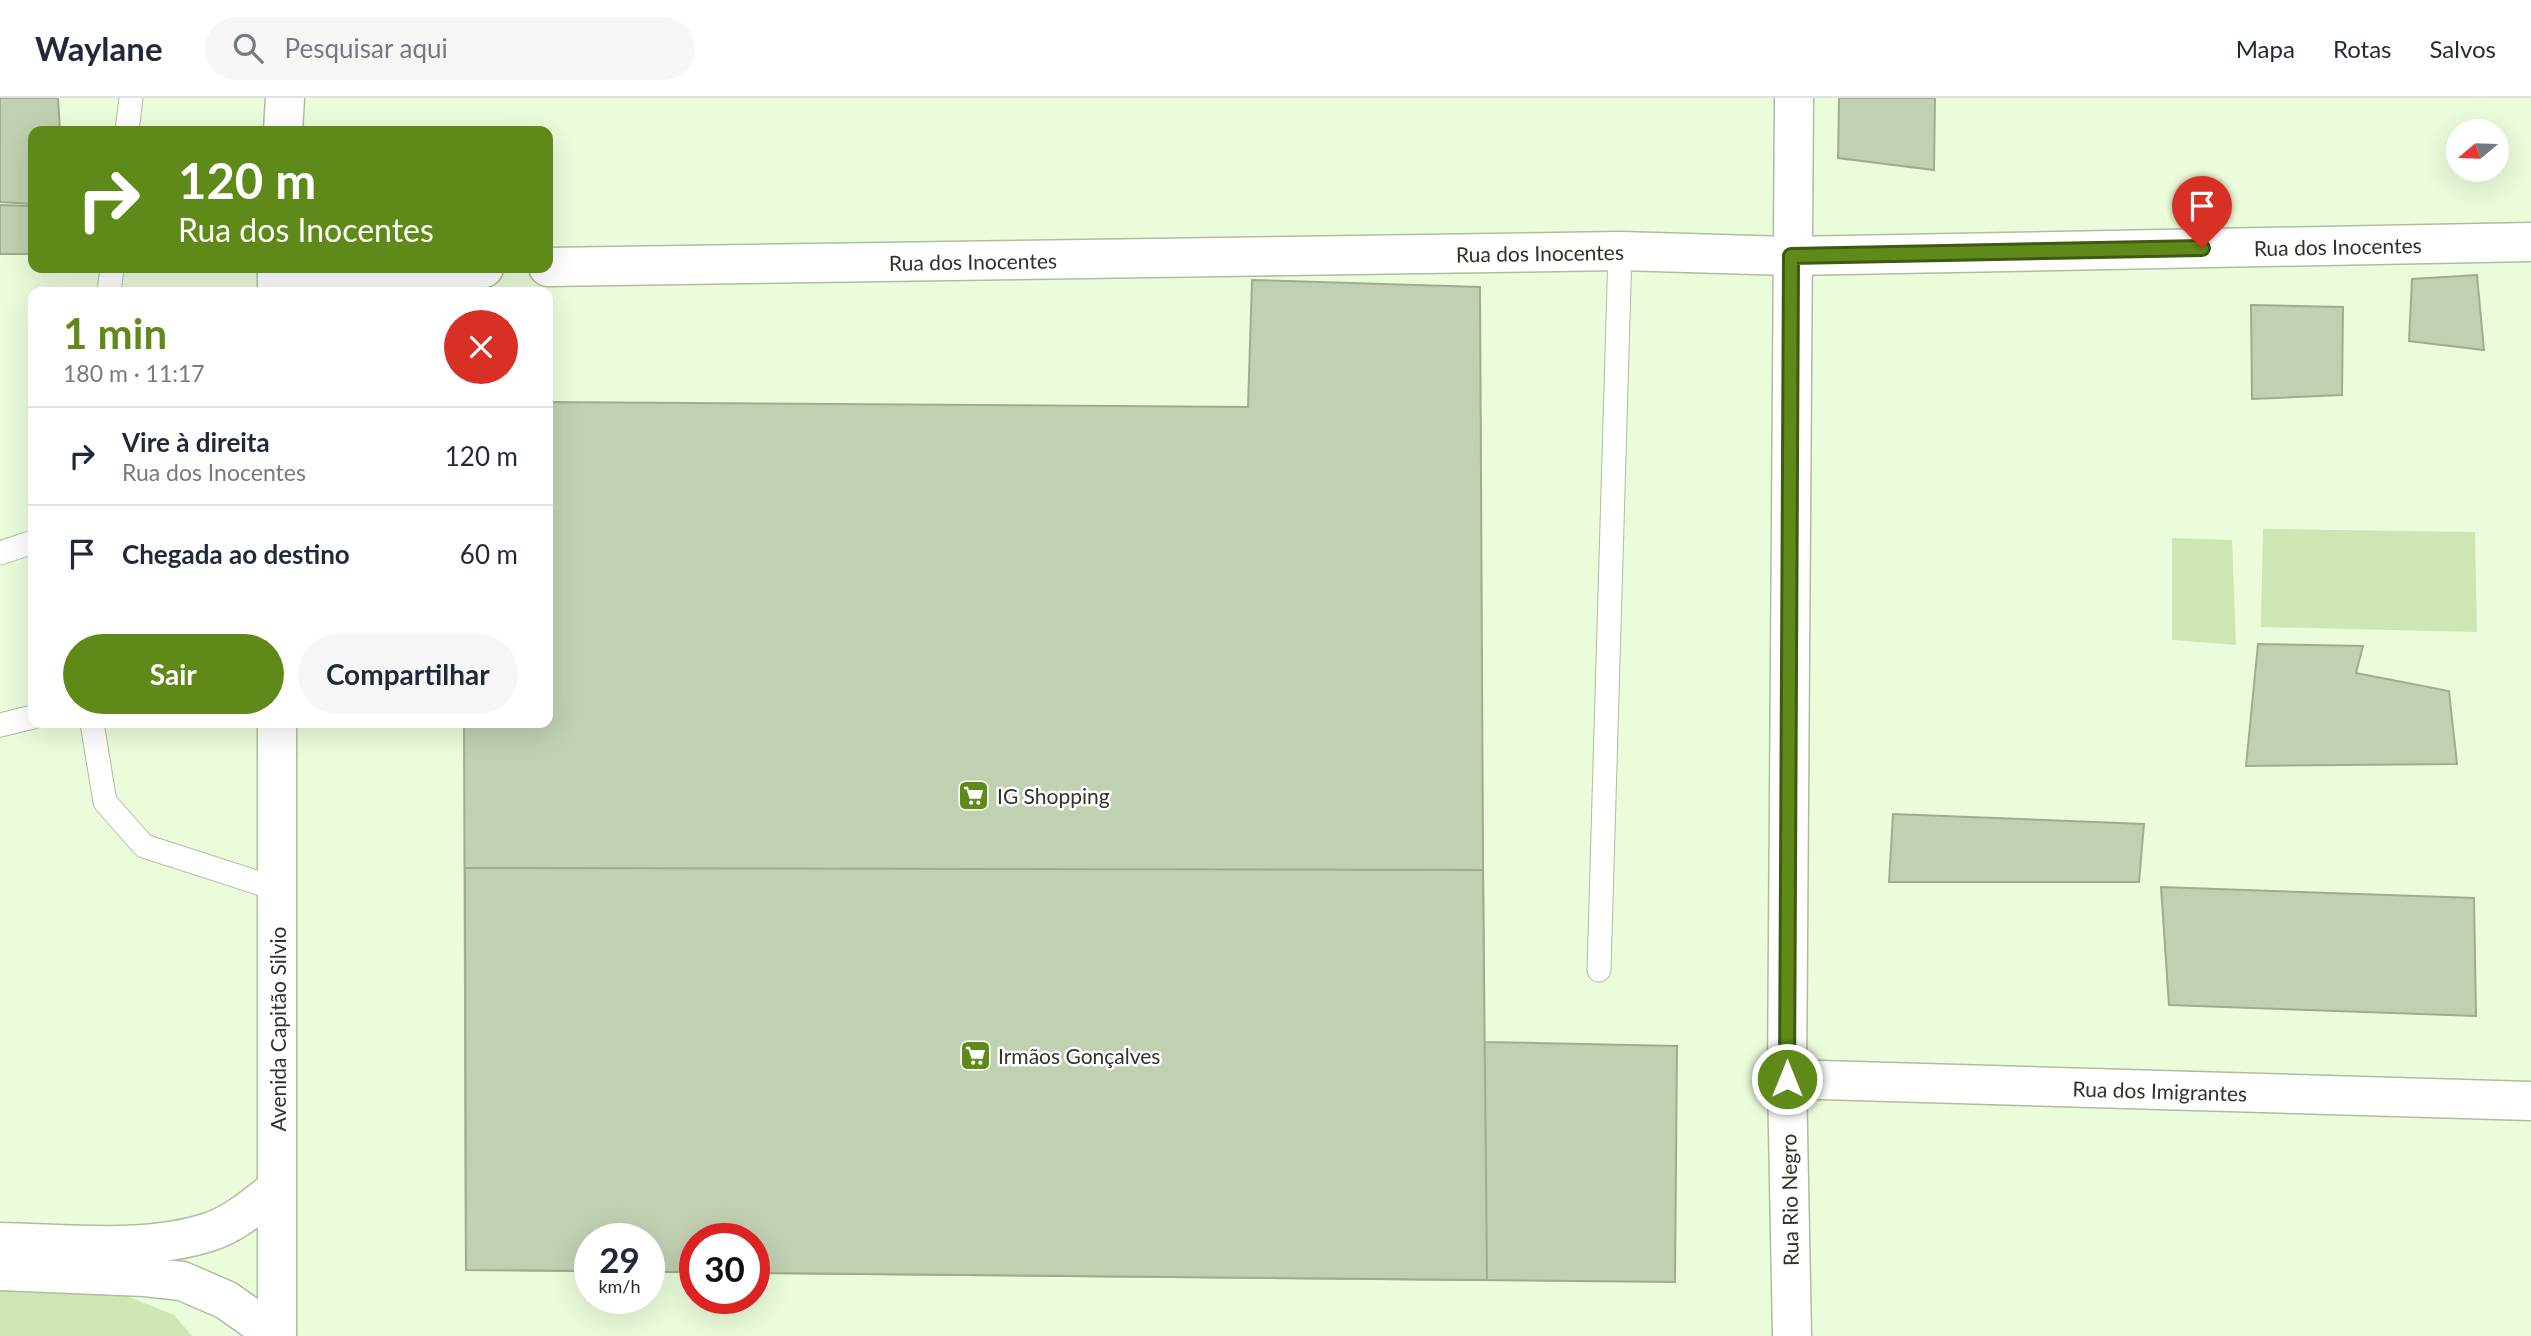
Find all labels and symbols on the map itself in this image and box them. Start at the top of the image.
north arrow [2446,119,2510,182]
pin [2172,176,2232,248]
street label: Rua dos Inocentes [2253,232,2422,260]
street label: Rua dos Inocentes [1456,238,1624,266]
street label: Rua dos Inocentes [889,247,1057,274]
supermarket icon: IG Shopping [957,778,991,812]
place label: IG Shopping [997,783,1110,808]
street label: Avenida Capitão Silvio [265,926,290,1131]
supermarket icon: Irmãos Gonçalves [958,1038,992,1072]
position arrow [1750,1042,1824,1116]
place label: Irmãos Gonçalves [998,1043,1160,1068]
street label: Rua dos Imigrantes [2072,1075,2247,1105]
street label: Rua Rio Negro [1775,1133,1803,1266]
speed limit sign: 30 [679,1223,770,1314]

